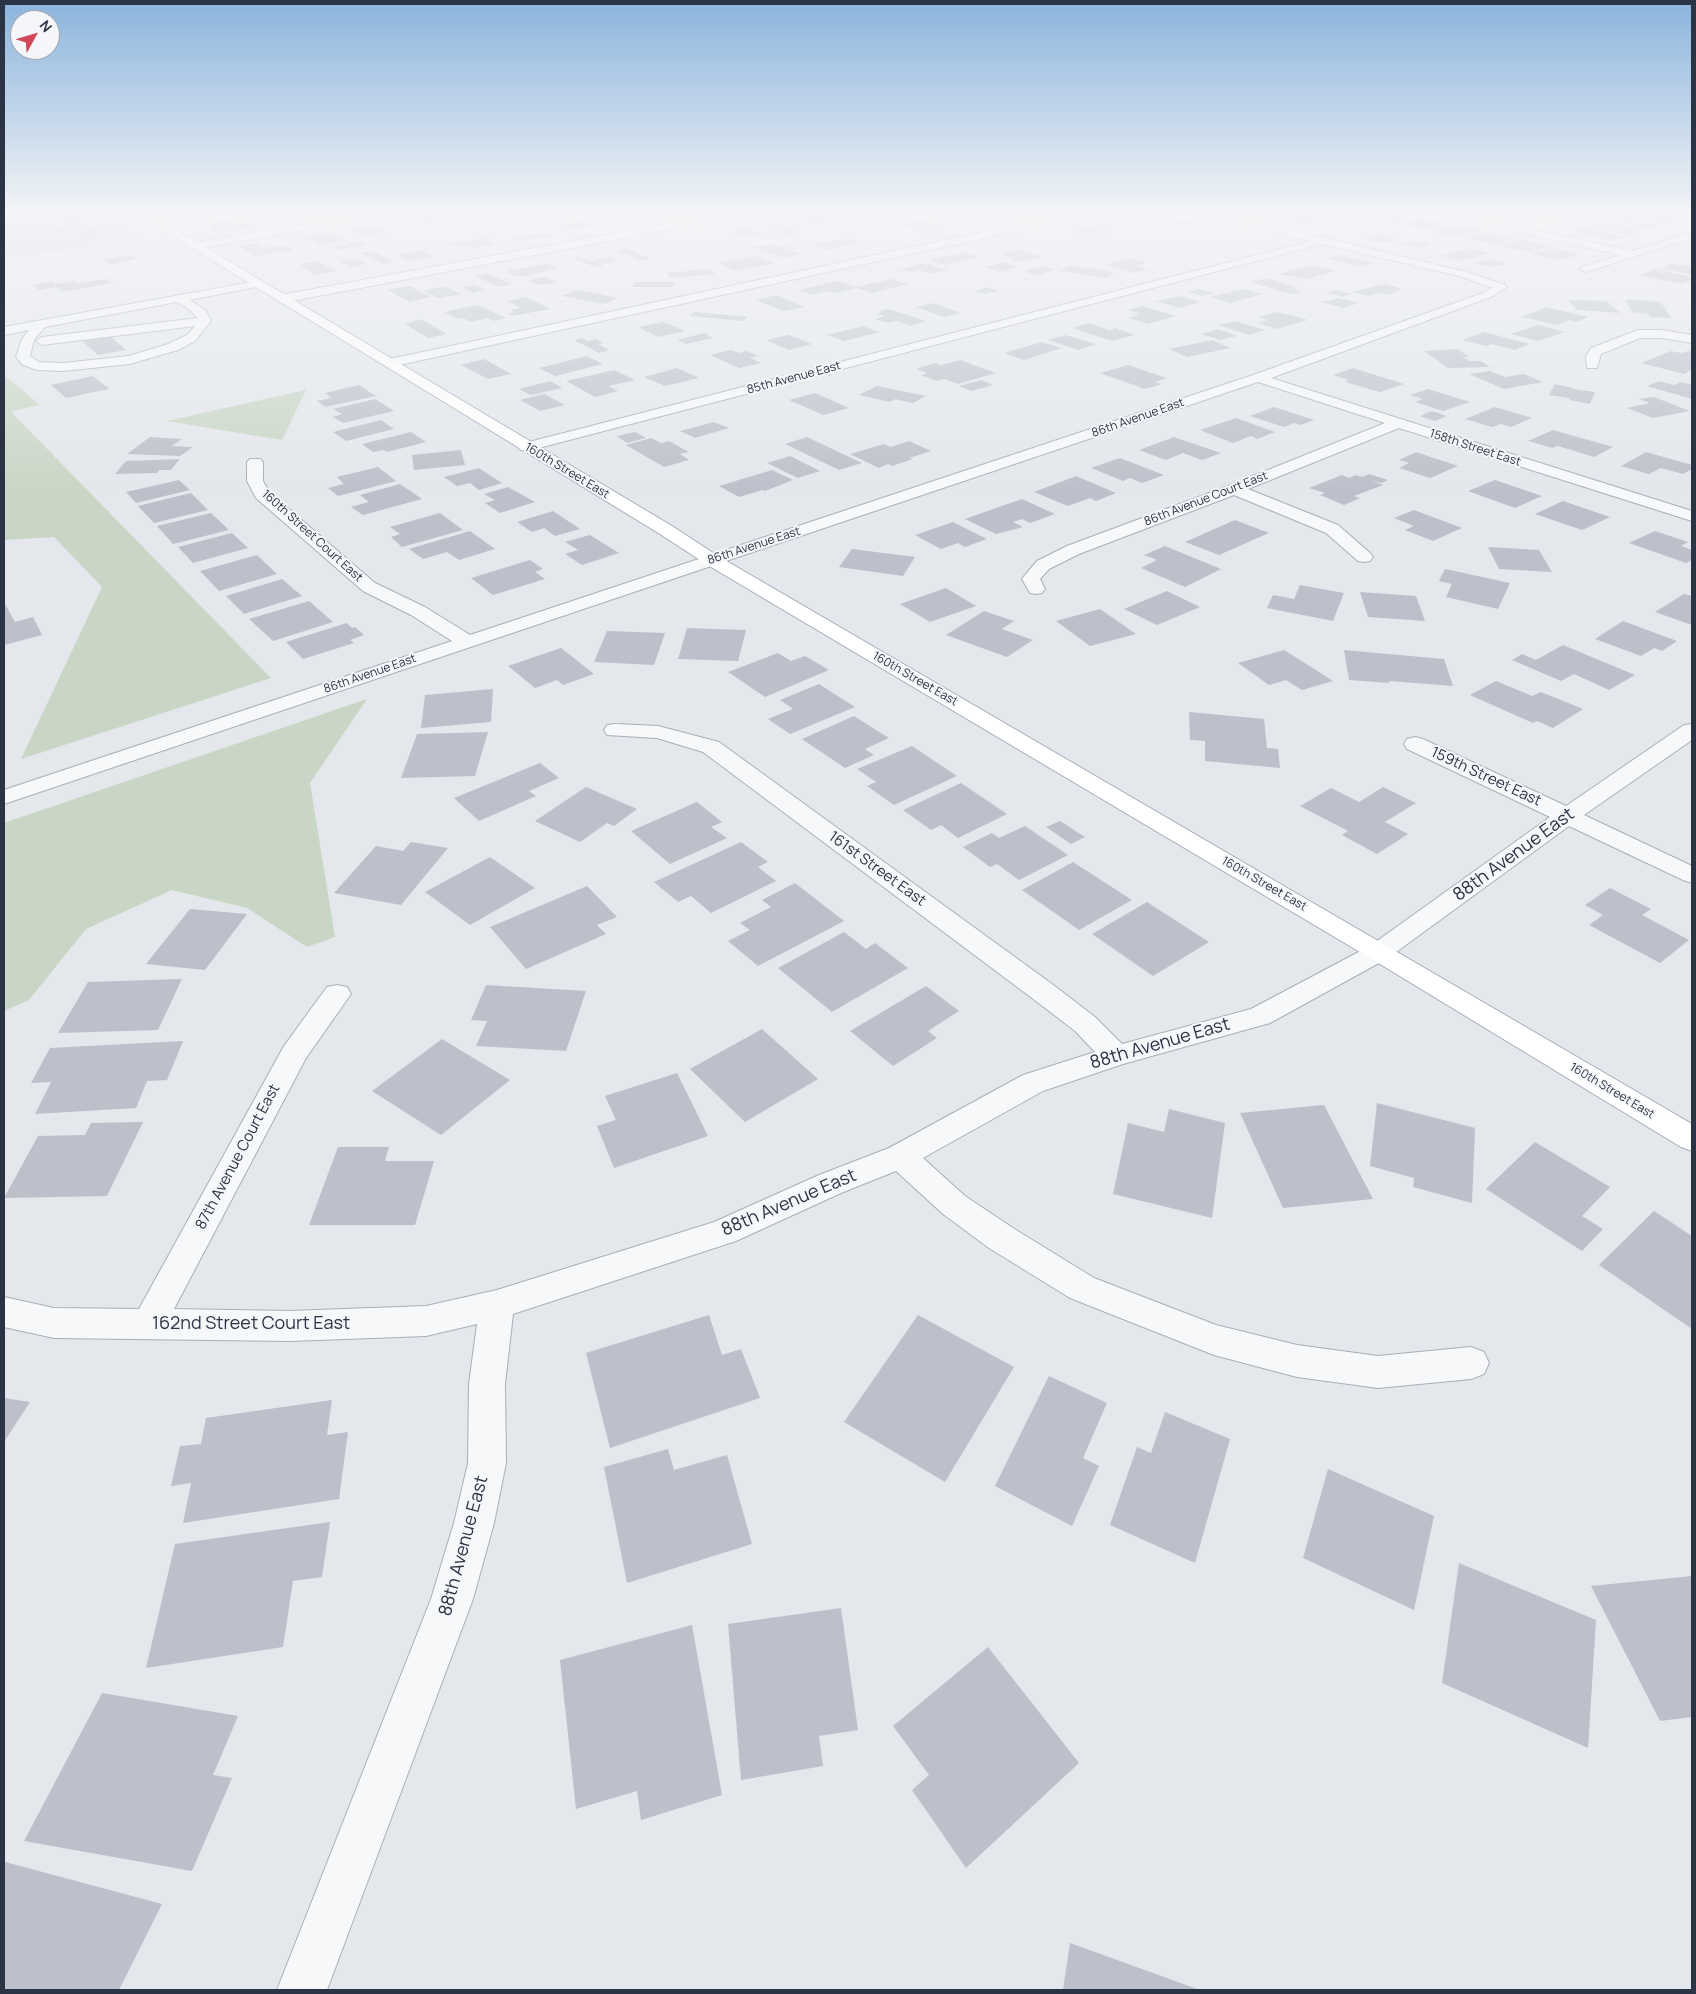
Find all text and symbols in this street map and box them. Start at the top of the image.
north arrow [10,10,60,60]
text: N [36,16,57,36]
street label: 85th Avenue East [746,359,842,397]
street label: 86th Avenue East [1090,395,1186,441]
street label: 158th Street East [1428,426,1522,470]
street label: 160th Street East [522,440,612,502]
street label: 86th Avenue Court East [1142,469,1270,529]
street label: 160th Street Court East [259,487,365,585]
street label: 86th Avenue East [706,524,802,568]
street label: 160th Street East [870,649,960,709]
street label: 86th Avenue East [322,651,418,697]
street label: 159th Street East [1428,744,1544,810]
street label: 88th Avenue East [1449,804,1579,906]
street label: 161st Street East [825,828,929,910]
street label: 160th Street East [1219,854,1309,914]
street label: 88th Avenue East [1088,1014,1232,1074]
street label: 160th Street East [1567,1060,1657,1122]
street label: 87th Avenue Court East [192,1081,284,1233]
street label: 88th Avenue East [718,1165,860,1241]
street label: 162nd Street Court East [152,1313,350,1335]
street label: 88th Avenue East [435,1473,493,1619]

